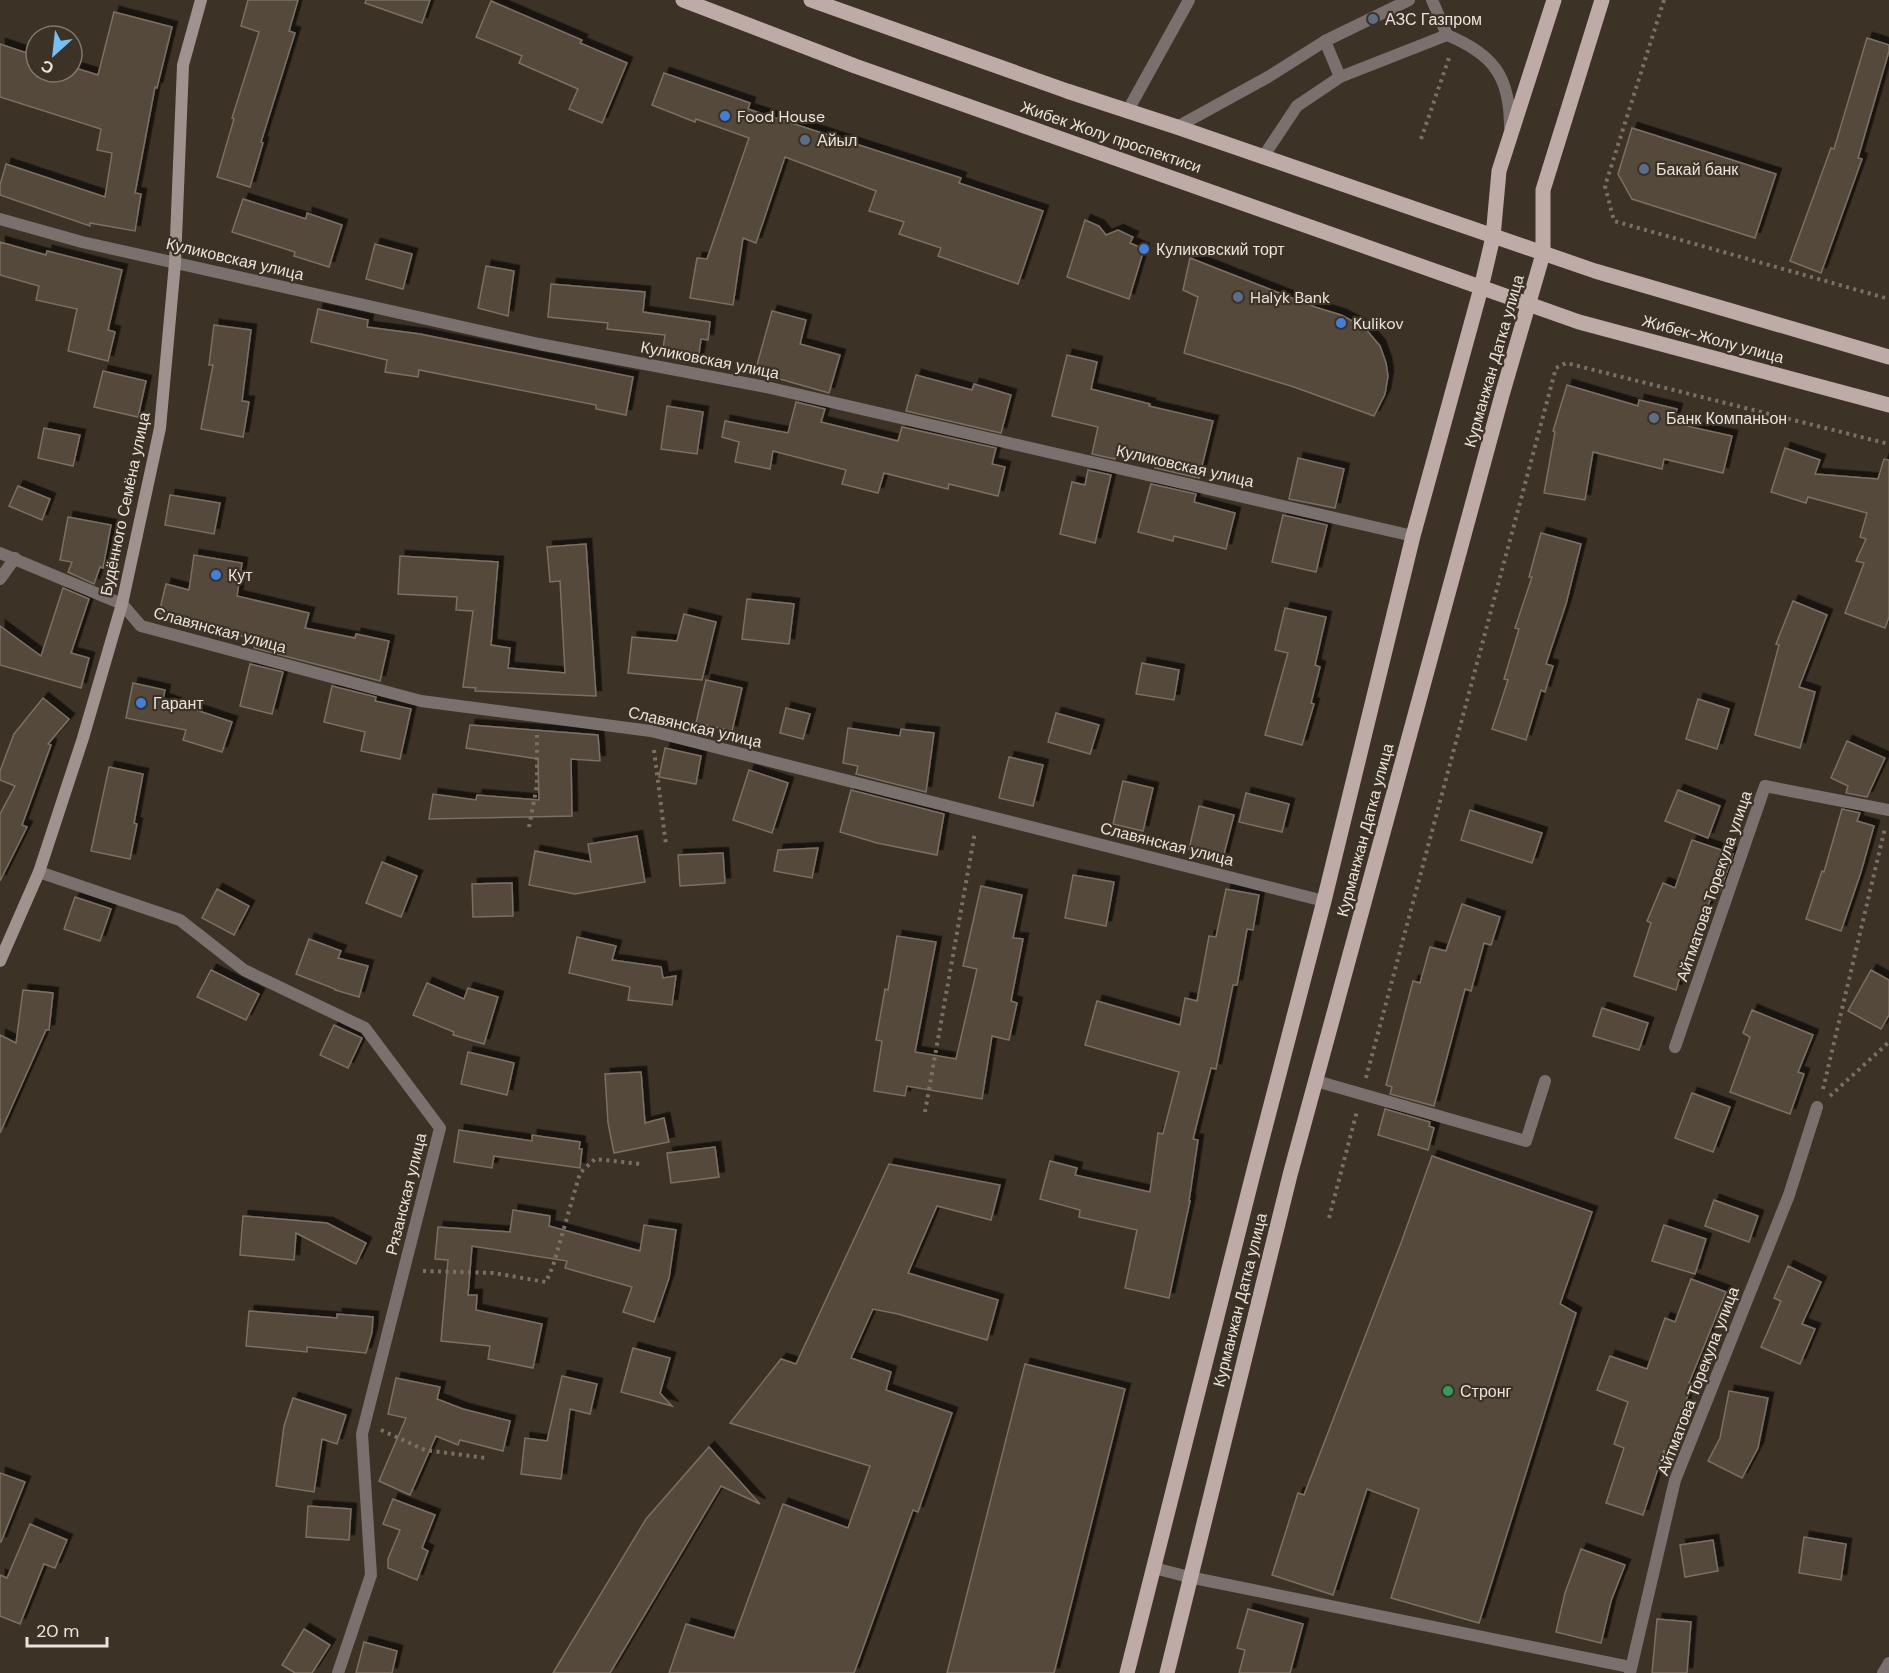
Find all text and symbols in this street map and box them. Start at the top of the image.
place label: АЗС Газпром [1385,9,1482,30]
marker: АЗС Газпром [1366,12,1380,26]
north arrow [24,24,84,84]
text: С [37,55,57,79]
street label: Жибек Жолу проспектиси [1018,96,1204,178]
place label: Food House [737,106,825,127]
marker: Food House [718,109,732,123]
place label: Айыл [817,130,857,151]
marker: Айыл [798,133,812,147]
place label: Бакай банк [1656,159,1739,180]
marker: Бакай банк [1637,162,1651,176]
street label: Куликовская улица [164,233,306,285]
place label: Куликовский торт [1156,239,1285,260]
marker: Куликовский торт [1137,242,1151,256]
street label: Курманжан Датка улица [1459,272,1529,450]
place label: Halyk Bank [1250,287,1330,308]
marker: Halyk Bank [1231,290,1245,304]
street label: Жибек-Жолу улица [1640,310,1786,368]
place label: Kulikov [1353,313,1404,334]
marker: Kulikov [1334,316,1348,330]
street label: Куликовская улица [639,336,781,384]
place label: Банк Компаньон [1666,408,1787,429]
street label: Будённого Семёна улица [95,410,155,598]
marker: Банк Компаньон [1647,411,1661,425]
street label: Куликовская улица [1114,440,1256,492]
place label: Кут [228,565,253,586]
marker: Кут [209,568,223,582]
street label: Славянская улица [151,602,289,658]
place label: Гарант [153,693,204,714]
marker: Гарант [134,696,148,710]
street label: Славянская улица [626,701,764,753]
street label: Курманжан Датка улица [1332,741,1398,919]
street label: Айтматова Торекула улица [1671,788,1757,984]
street label: Славянская улица [1098,817,1236,871]
street label: Рязанская улица [381,1131,431,1257]
street label: Курманжан Датка улица [1208,1211,1272,1389]
street label: Айтматова Торекула улица [1652,1284,1744,1478]
place label: Стронг [1460,1381,1512,1402]
marker: Стронг [1441,1384,1455,1398]
scale bar [27,1610,106,1648]
text: 20 m [36,1619,79,1643]

